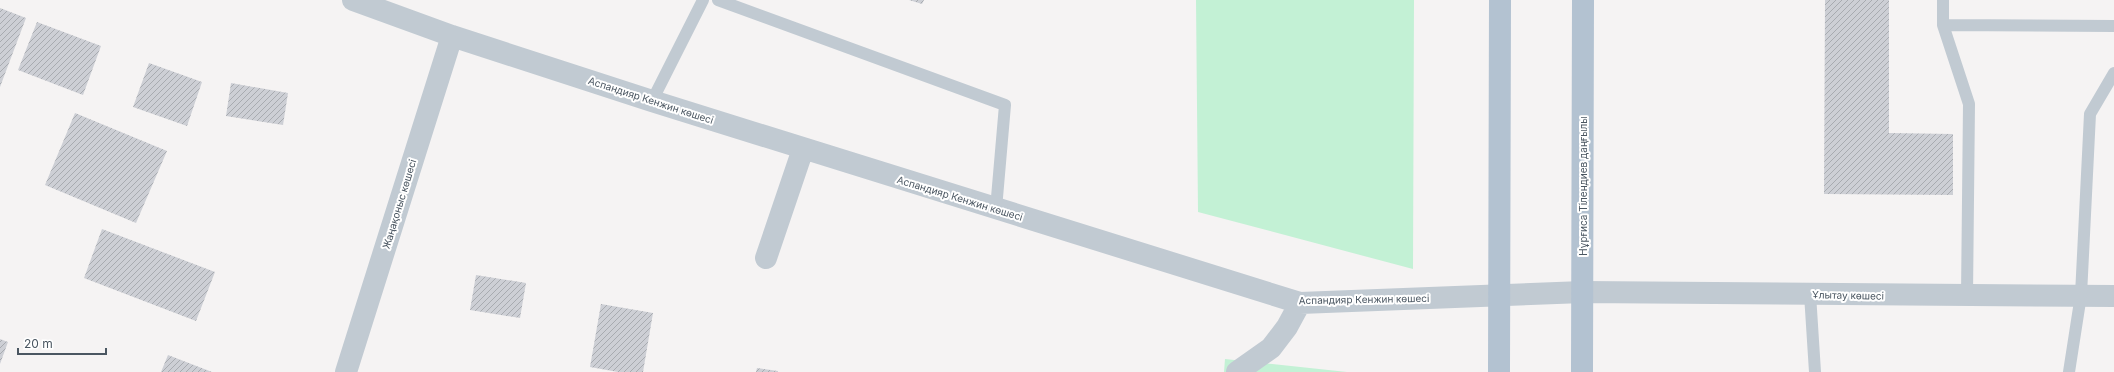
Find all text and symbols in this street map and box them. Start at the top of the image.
street label: Аспандияр Кенжин көшесі [587,74,715,126]
street label: Нұрғиса Тілендиев даңғылы [1577,116,1590,256]
street label: Жаңақоныс көшесі [380,158,418,250]
street label: Аспандияр Кенжин көшесі [896,173,1024,223]
street label: Ұлытау көшесі [1812,288,1884,302]
street label: Аспандияр Кенжин көшесі [1298,292,1430,306]
scale bar [18,330,106,356]
text: 20 m [24,336,53,351]

